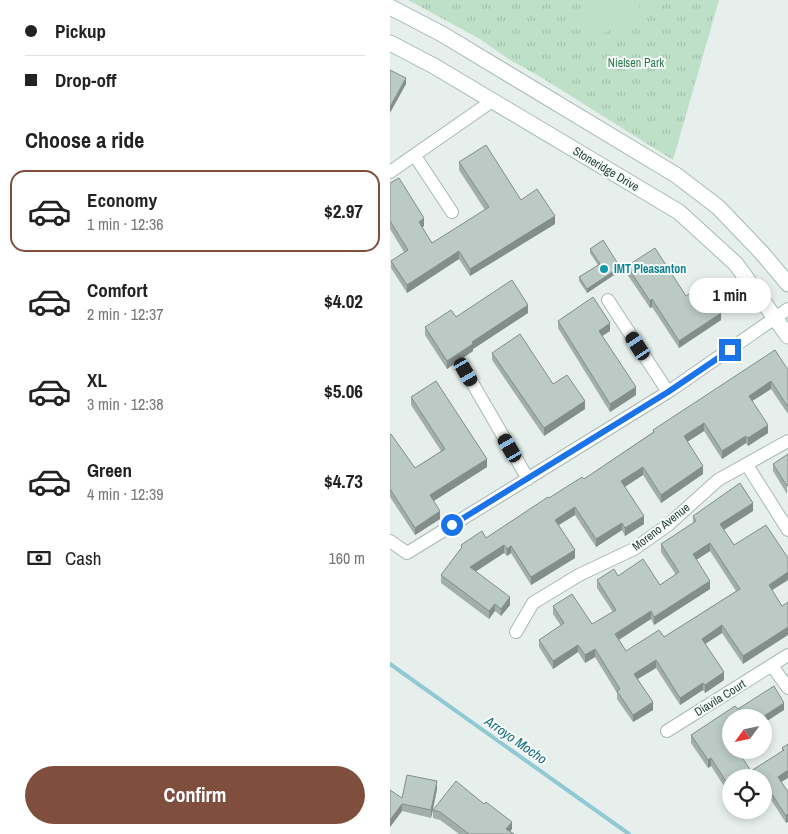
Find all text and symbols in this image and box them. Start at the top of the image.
text: Pickup [55,18,106,44]
park label: Nielsen Park [608,55,664,71]
text: Drop-off [55,67,116,93]
text: Choose a ride [25,125,144,155]
street label: Stoneridge Drive [570,143,642,195]
text: Economy [87,187,157,213]
icon: car [27,189,72,234]
text: $2.97 [324,198,363,224]
text: 1 min · 12:36 [87,213,164,235]
place label: IMT Pleasanton [614,261,686,277]
marker: IMT Pleasanton [598,263,610,275]
text: Comfort [87,277,148,303]
callout: 1 min [689,278,771,312]
icon: car [27,279,72,324]
text: 1 min [713,284,747,306]
text: $4.02 [324,288,363,314]
text: 2 min · 12:37 [87,303,164,325]
car [623,329,652,363]
route end [719,339,741,361]
car [452,355,479,389]
text: XL [87,367,107,393]
icon: car [27,369,72,414]
text: $5.06 [324,378,363,404]
text: 3 min · 12:38 [87,393,164,415]
car [496,431,523,465]
text: Green [87,457,132,483]
icon: car [27,459,72,504]
text: $4.73 [324,468,363,494]
text: 4 min · 12:39 [87,483,164,505]
street label: Moreno Avenue [629,500,693,554]
route start [441,514,463,536]
icon: cash [25,544,53,572]
text: Cash [65,545,101,571]
text: 160 m [329,547,365,569]
street label: Diavila Court [691,676,749,720]
north arrow [722,709,772,759]
map controls [722,709,772,819]
water label: Arroyo Mocho [481,712,550,768]
button: Confirm [25,766,365,824]
button: locate [722,769,772,819]

